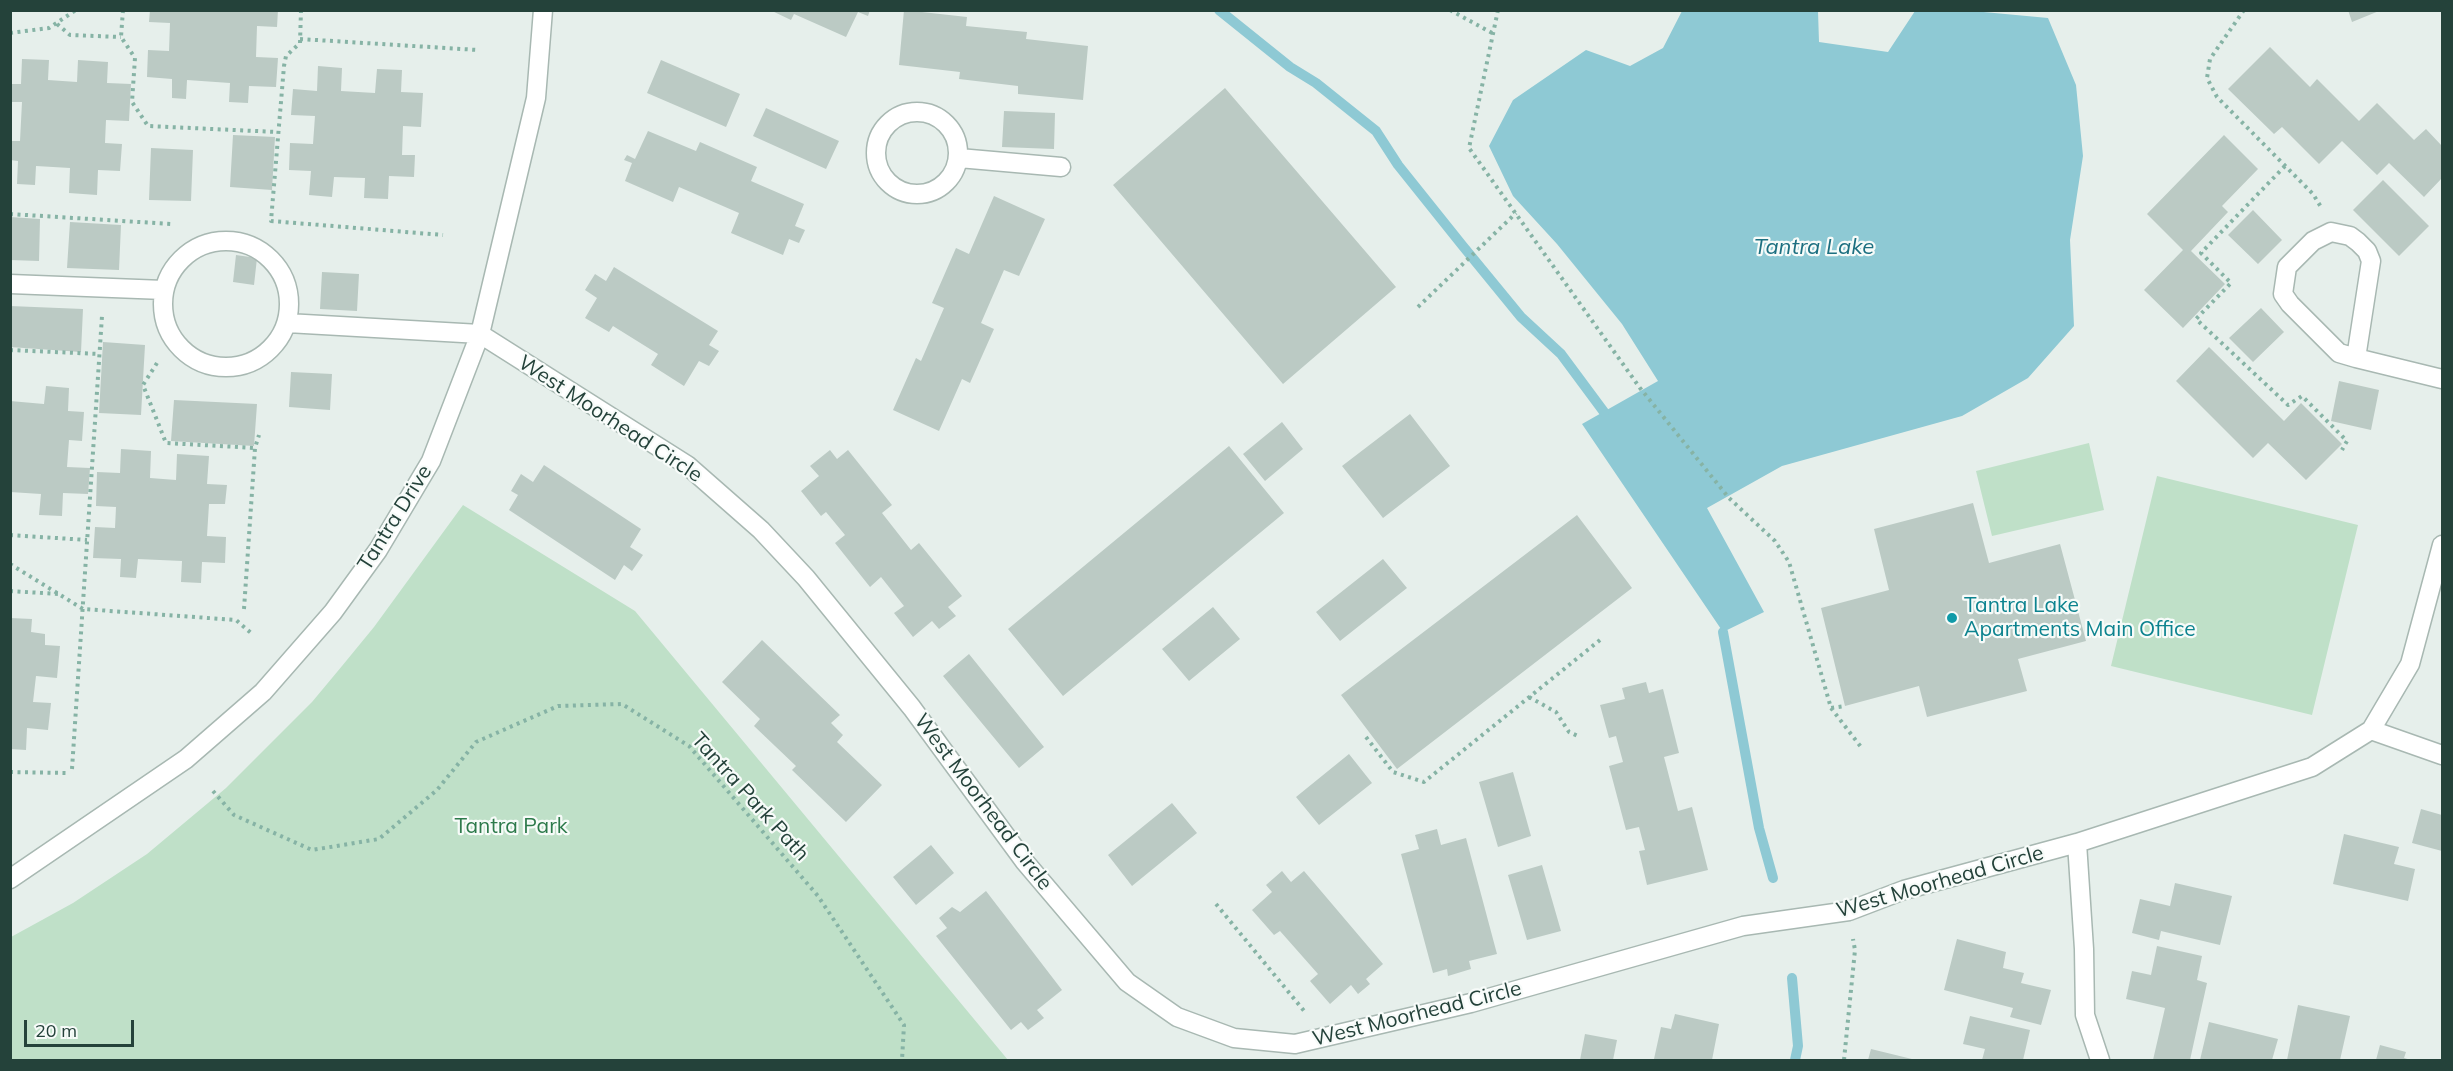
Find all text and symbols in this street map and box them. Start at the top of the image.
water label: Tantra Lake [1754,234,1874,260]
street label: West Moorhead Circle [513,350,707,488]
street label: Tantra Drive [353,461,437,575]
place label: Tantra Lake Apartments Main Office [1964,593,2196,643]
marker: Tantra Lake Apartments Main Office [1945,611,1959,625]
street label: West Moorhead Circle [908,709,1058,895]
street label: Tantra Park Path [686,728,814,866]
park label: Tantra Park [454,814,568,840]
street label: West Moorhead Circle [1833,840,2047,924]
street label: West Moorhead Circle [1310,976,1524,1052]
scale bar [27,1008,136,1046]
text: 20 m [35,1019,77,1042]

